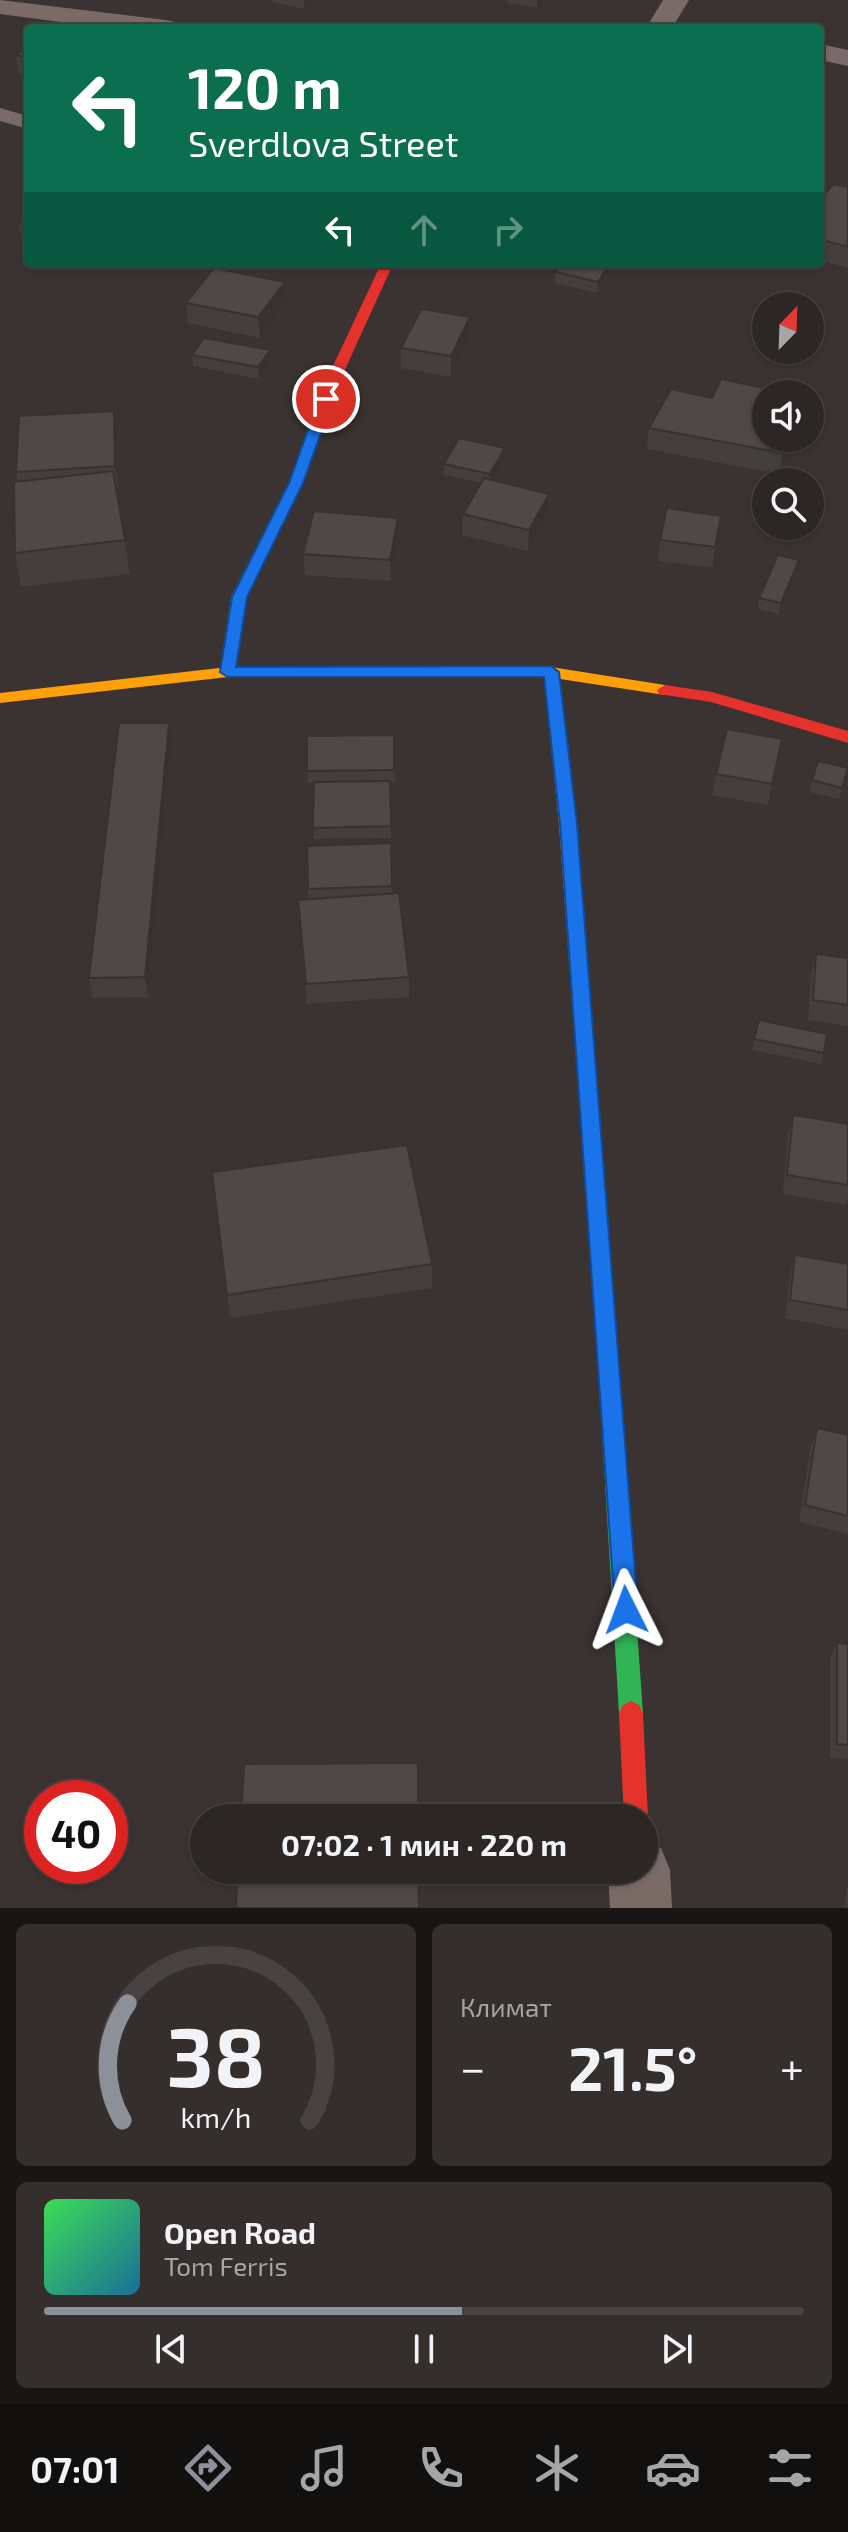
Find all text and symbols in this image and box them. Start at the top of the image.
text: 120 m [188,53,342,120]
icon: left [56,56,160,160]
text: Sverdlova Street [188,121,459,164]
icon: left [318,208,362,252]
icon: ahead [402,208,446,252]
icon: right [486,208,530,252]
north arrow [752,292,824,364]
map controls [752,292,824,540]
pin [292,365,360,433]
icon: arrive [304,377,348,421]
button: sound [752,380,824,452]
button: search [752,468,824,540]
position arrow [584,1568,668,1652]
speed limit sign: 40 [24,1780,128,1884]
text: 07:02 · 1 мин · 220 m [281,1826,567,1862]
text: Климат [460,1991,552,2022]
text: 38 [166,2004,266,2104]
text: 21.5° [568,2031,697,2103]
text: − [460,2040,486,2093]
text: + [780,2040,804,2093]
text: km/h [181,2099,251,2134]
text: Open Road [164,2214,316,2250]
text: Tom Ferris [164,2250,288,2281]
icon: previous [149,2327,193,2371]
icon: pause [402,2327,446,2371]
icon: next [655,2327,699,2371]
icon: directions [180,2440,236,2496]
icon: music [296,2440,352,2496]
icon: phone [413,2440,469,2496]
icon: climate [529,2440,585,2496]
icon: car [645,2440,701,2496]
icon: filters [762,2440,818,2496]
text: 07:01 [30,2447,119,2490]

